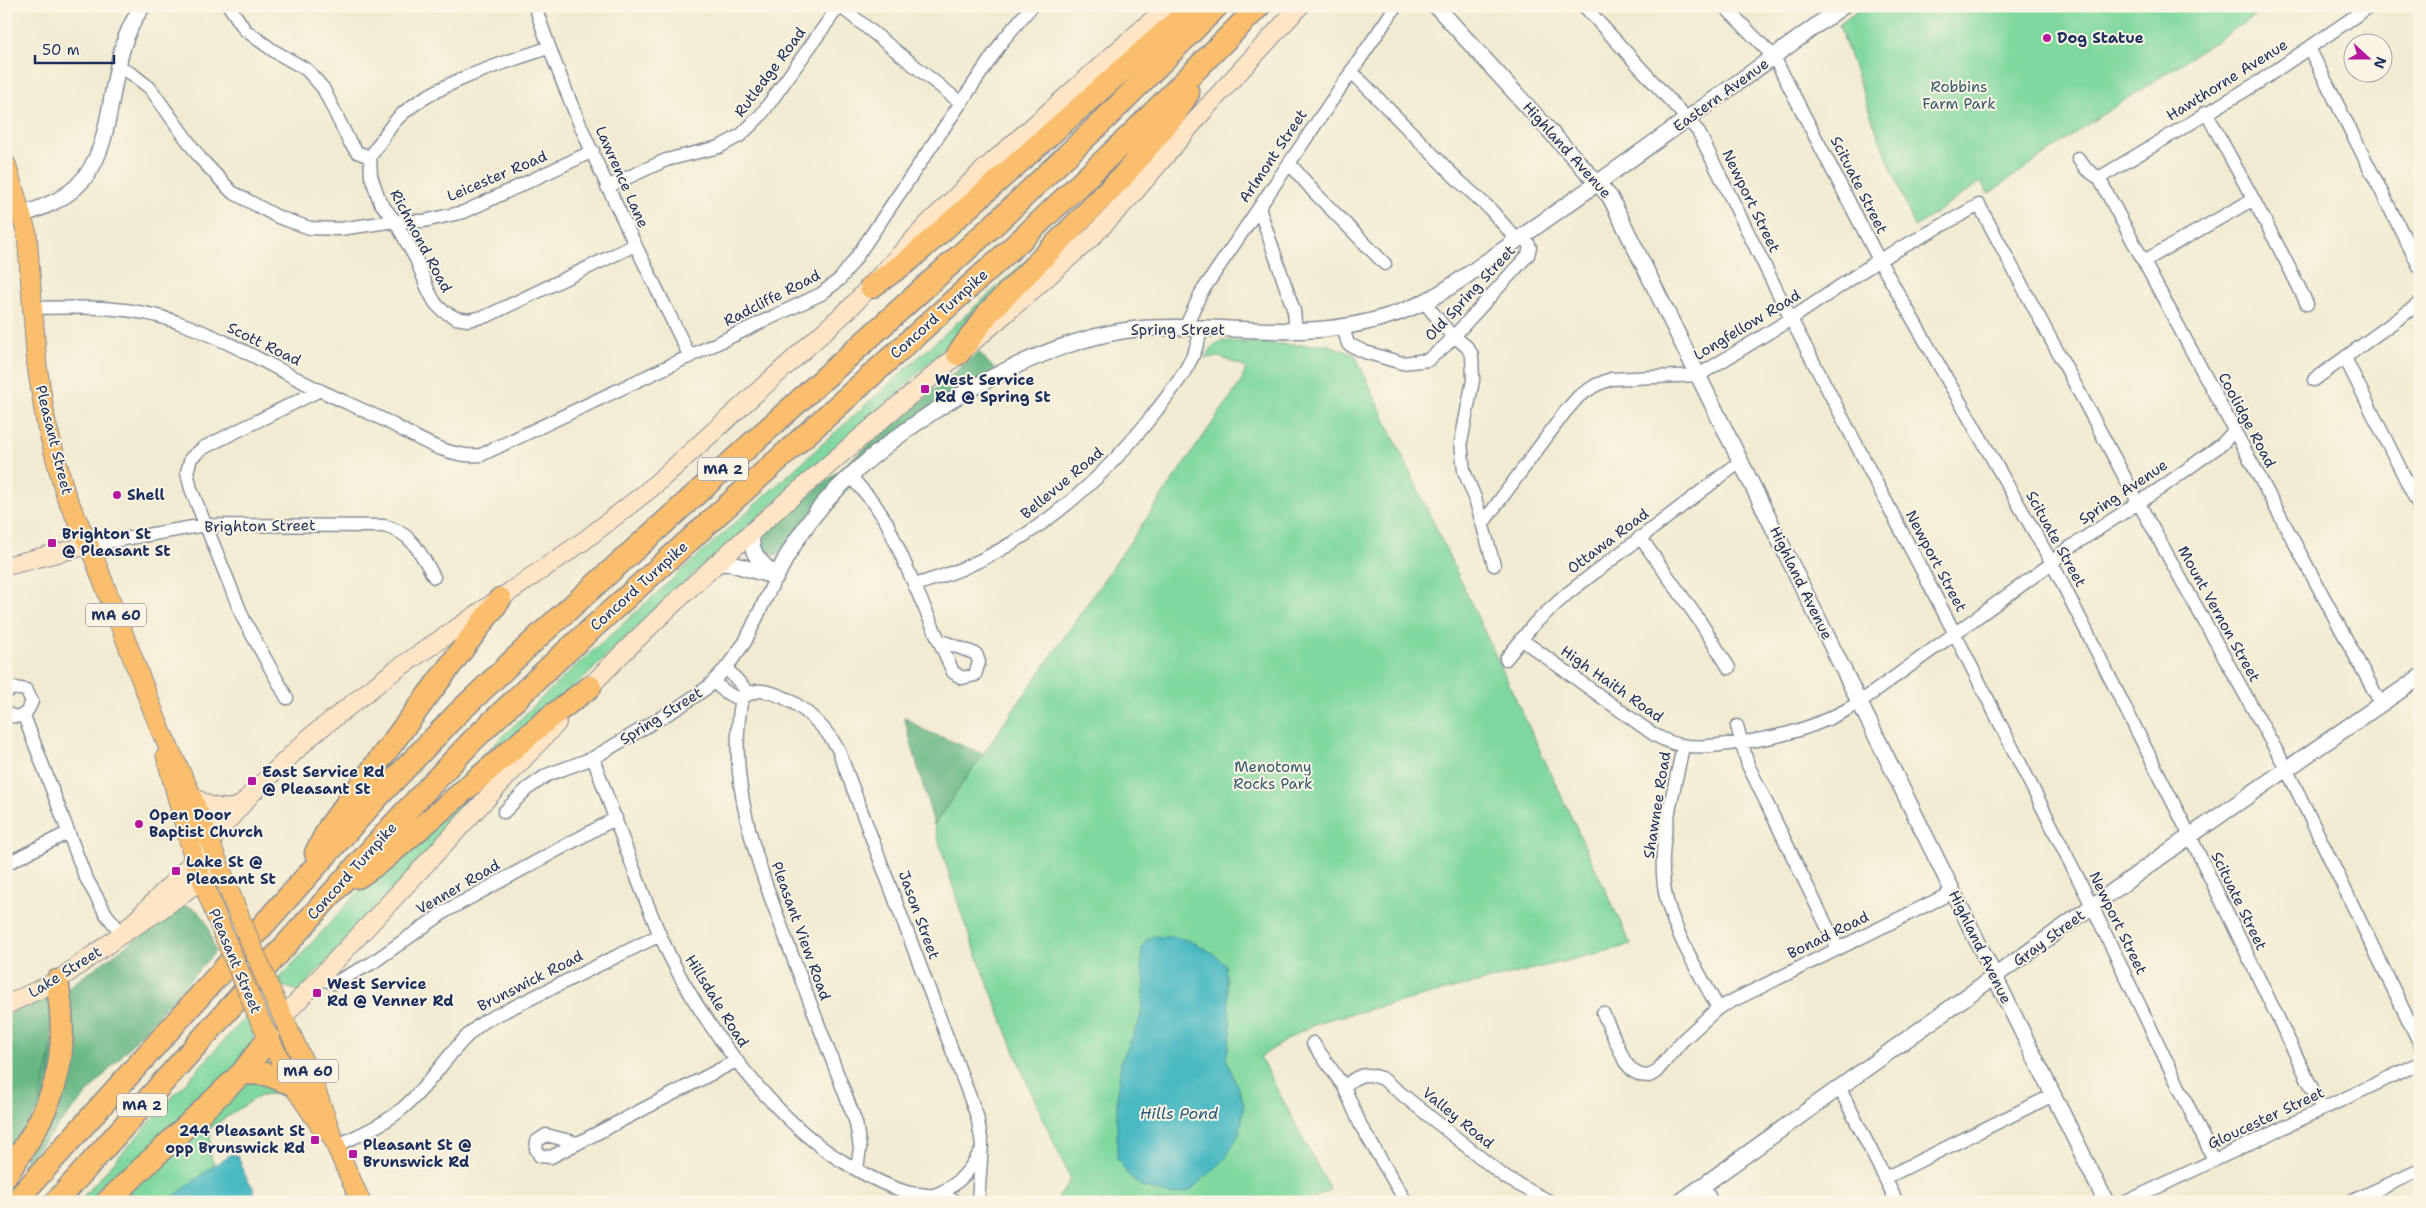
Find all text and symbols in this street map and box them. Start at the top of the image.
street label: Rutledge Road [730,23,811,121]
place label: Dog Statue [2057,28,2144,48]
scale bar [35,32,114,64]
marker: Dog Statue [2041,32,2053,44]
north arrow [2344,32,2394,82]
street label: Hawthorne Avenue [2163,35,2291,125]
text: 50 m [42,40,80,60]
street label: Eastern Avenue [1669,54,1773,136]
text: N [2370,54,2391,71]
park label: Robbins Farm Park [1922,77,1996,114]
street label: Highland Avenue [1518,97,1616,203]
street label: Arlmont Street [1234,105,1312,207]
street label: Lawrence Lane [591,123,653,231]
street label: Scituate Street [1826,133,1892,237]
street label: Leicester Road [444,146,551,206]
street label: Newport Street [1717,146,1785,256]
street label: Richmond Road [385,186,457,297]
street label: Old Spring Street [1420,241,1520,345]
street label: Radcliffe Road [720,265,824,331]
street label: Concord Turnpike [886,265,992,363]
street label: Longfellow Road [1690,285,1805,365]
street label: Scott Road [224,317,305,371]
street label: Spring Street [1131,320,1225,340]
street label: Coolidge Road [2213,369,2281,472]
place label: West Service Rd @ Spring St [935,370,1050,407]
street label: Pleasant Street [31,383,77,497]
marker: West Service Rd @ Spring St [919,383,931,395]
street label: Bellevue Road [1016,442,1108,523]
street label: Spring Avenue [2075,455,2171,529]
road number: MA 2 [698,458,748,480]
place label: Shell [127,485,165,505]
street label: Scituate Street [2021,487,2091,591]
marker: Shell [111,489,123,501]
street label: Ottawa Road [1563,503,1653,578]
street label: Newport Street [1901,507,1971,615]
street label: Brighton Street [204,515,316,537]
street label: Highland Avenue [1765,523,1837,643]
place label: Brighton St @ Pleasant St [62,524,171,561]
marker: Brighton St @ Pleasant St [46,537,58,549]
street label: Concord Turnpike [586,537,692,635]
street label: Mount Vernon Street [2173,542,2265,686]
road number: MA 60 [86,604,146,626]
street label: High Haith Road [1557,641,1668,727]
street label: Spring Street [616,683,706,749]
street label: Shawnee Road [1639,750,1675,860]
park label: Menotomy Rocks Park [1233,757,1313,794]
place label: East Service Rd @ Pleasant St [262,762,385,799]
marker: East Service Rd @ Pleasant St [246,775,258,787]
place label: Open Door Baptist Church [149,805,263,842]
marker: Open Door Baptist Church [133,818,145,830]
street label: Concord Turnpike [303,818,401,924]
street label: Scituate Street [2207,848,2271,954]
place label: Lake St @ Pleasant St [186,852,276,889]
street label: Venner Road [412,855,504,919]
street label: Pleasant View Road [767,859,836,1004]
marker: Lake St @ Pleasant St [170,865,182,877]
street label: Jason Street [894,868,944,962]
street label: Newport Street [2084,868,2152,978]
street label: Highland Avenue [1944,887,2016,1007]
street label: Pleasant Street [204,905,266,1017]
street label: Gray Street [2009,905,2089,971]
street label: Bonad Road [1784,906,1873,963]
street label: Lake Street [24,941,106,1003]
street label: Brunswick Road [474,946,587,1016]
street label: Hillsdale Road [681,951,754,1051]
place label: West Service Rd @ Venner Rd [327,974,454,1011]
marker: West Service Rd @ Venner Rd [311,987,323,999]
road number: MA 60 [278,1060,338,1082]
street label: Gloucester Street [2204,1082,2328,1154]
street label: Valley Road [1418,1083,1498,1153]
road number: MA 2 [117,1094,167,1116]
water label: Hills Pond [1140,1103,1219,1124]
place label: 244 Pleasant St opp Brunswick Rd [165,1121,305,1158]
marker: 244 Pleasant St opp Brunswick Rd [309,1134,321,1146]
place label: Pleasant St @ Brunswick Rd [363,1135,472,1172]
marker: Pleasant St @ Brunswick Rd [347,1148,359,1160]

